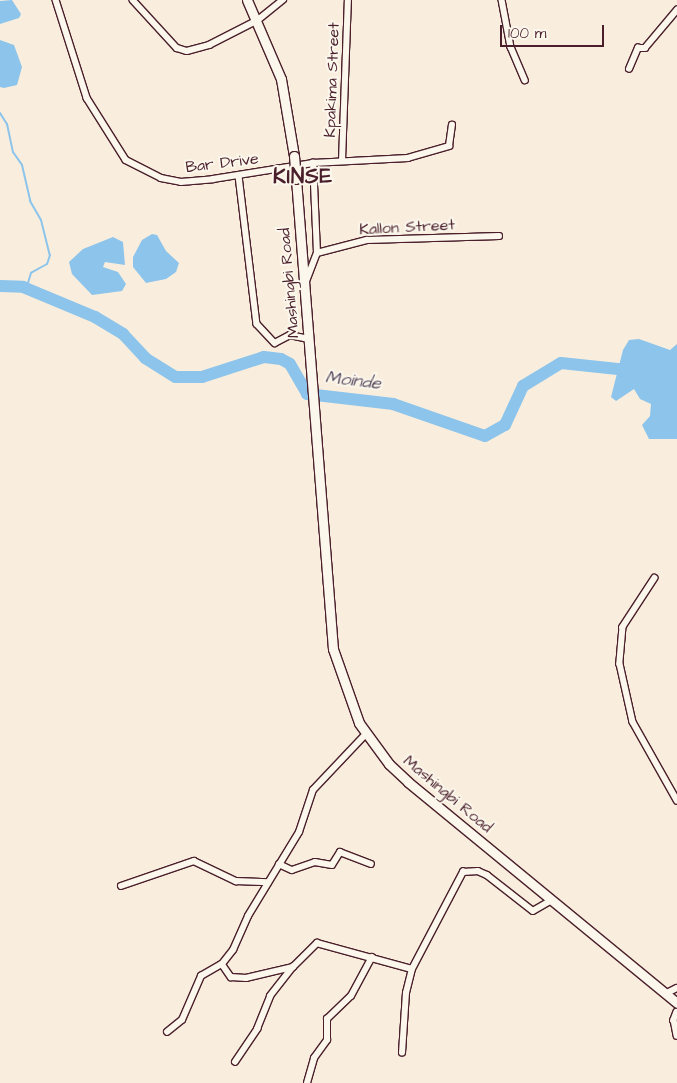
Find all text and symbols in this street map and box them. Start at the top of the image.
scale bar [502,15,606,47]
street label: Kpakima Street [320,22,344,138]
text: 100 m [508,23,547,44]
street label: Bar Drive [184,149,260,177]
district label: KINSE [272,164,334,190]
street label: Kallon Street [359,215,455,239]
street label: Mashingbi Road [275,227,303,339]
water label: Moinde [324,367,382,395]
street label: Mashingbi Road [399,751,497,837]

